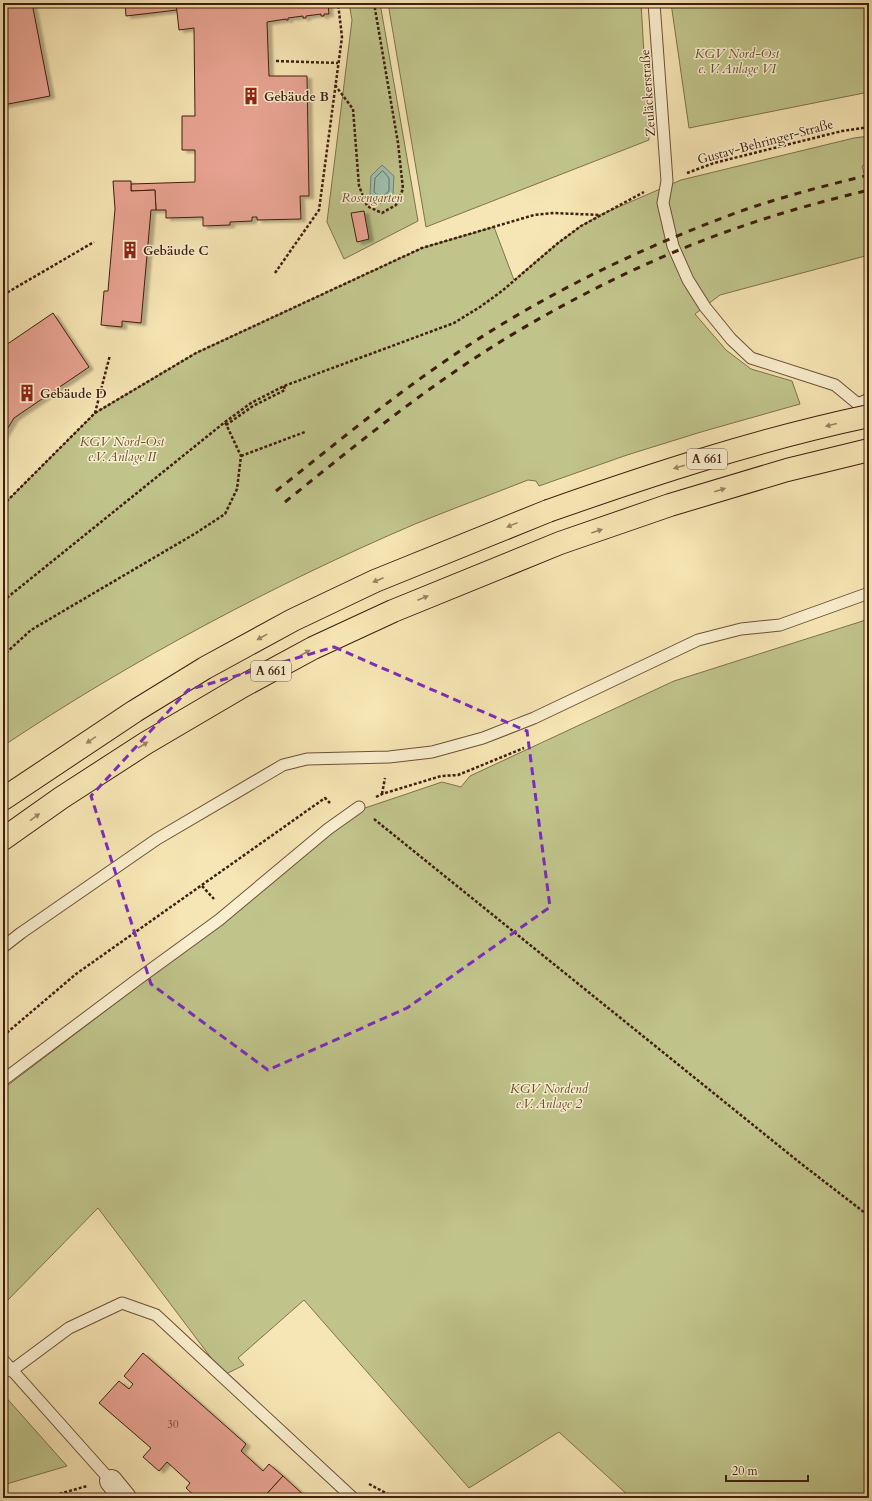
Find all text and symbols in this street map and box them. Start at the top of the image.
park label: KGV Nord-Ost e. V. Anlage VI [695,45,780,78]
street label: Zeuläckerstraße [636,49,660,137]
building icon: Gebäude B [241,86,261,106]
place label: Gebäude B [264,88,329,106]
street label: Gustav-Behringer-Straße [695,115,835,169]
park label: Rosengarten [341,189,403,207]
building icon: Gebäude C [120,240,140,260]
place label: Gebäude C [143,242,208,260]
building icon: Gebäude D [17,383,37,403]
place label: Gebäude D [40,385,107,403]
one-way arrow [825,423,837,429]
park label: KGV Nord-Ost e.V. Anlage II [80,433,165,466]
road number: A 661 [687,449,727,469]
one-way arrow [672,464,684,470]
one-way arrow [715,487,727,493]
one-way arrow [506,522,517,528]
one-way arrow [591,527,603,533]
one-way arrow [373,577,384,583]
one-way arrow [417,595,429,601]
one-way arrow [256,634,268,640]
one-way arrow [299,649,310,656]
road number: A 661 [251,661,291,681]
one-way arrow [85,736,96,744]
one-way arrow [137,741,149,748]
one-way arrow [29,813,40,821]
park label: KGV Nordend e.V. Anlage 2 [510,1080,589,1113]
house number: 30 [167,1417,179,1432]
scale bar [726,1457,808,1483]
text: 20 m [732,1463,759,1479]

